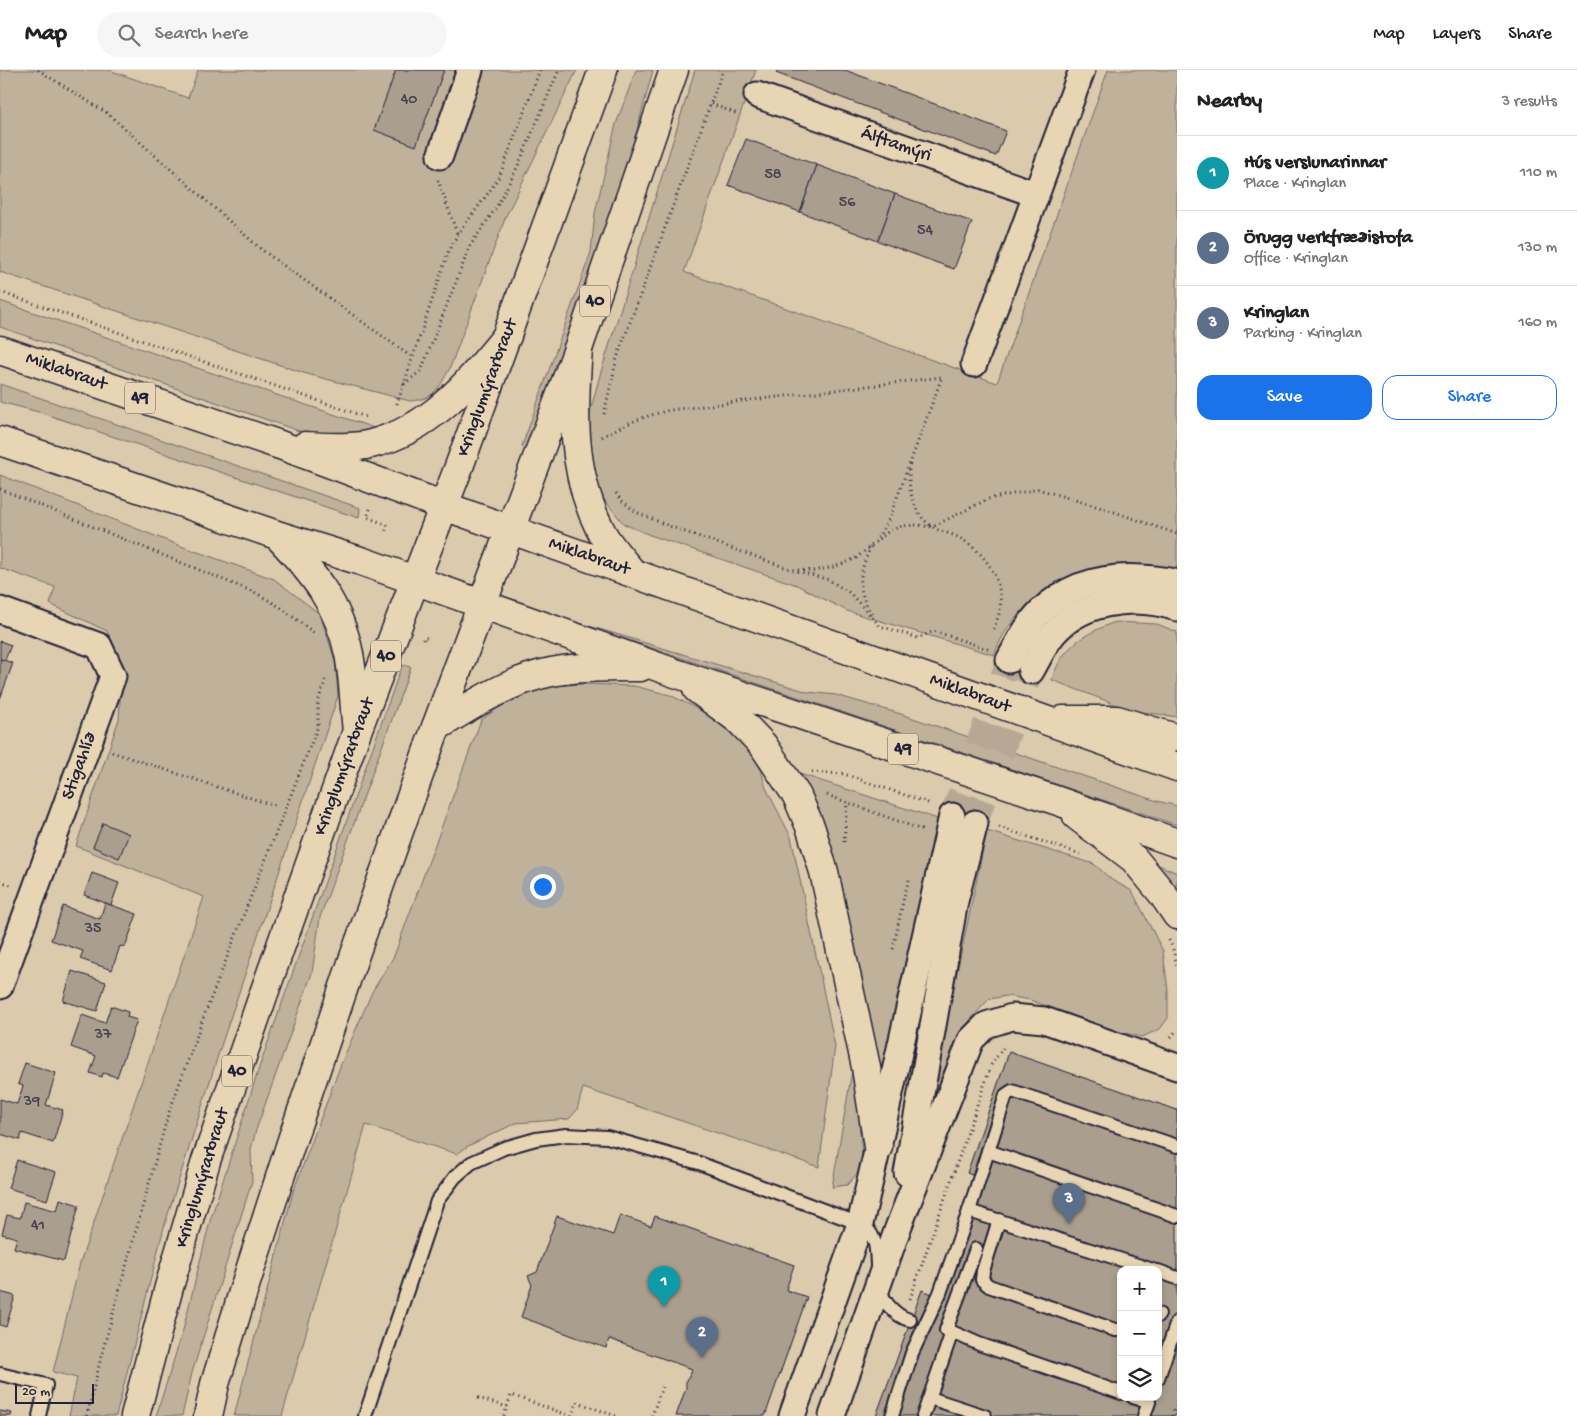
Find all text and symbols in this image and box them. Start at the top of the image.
search box [97,12,447,57]
text: Map [25,20,67,49]
icon: search [115,21,143,49]
text: Search here [155,23,248,46]
text: Map [1373,24,1405,45]
text: Layers [1433,24,1480,45]
text: Share [1508,24,1552,45]
text: Nearby [1197,90,1262,115]
house number: 40 [401,91,417,110]
text: 3 results [1502,93,1557,112]
street label: Álftamýri [858,122,934,168]
text: Hús verslunarinnar [1244,152,1386,175]
text: 1 [1210,164,1216,183]
text: 110 m [1520,164,1557,183]
house number: 58 [764,166,782,185]
text: Place · Kringlan [1244,175,1346,194]
house number: 56 [839,194,856,213]
house number: 54 [917,222,933,241]
text: Örugg verkfræðistofa [1244,227,1413,250]
text: 2 [1209,239,1217,258]
text: 130 m [1518,239,1557,258]
text: Office · Kringlan [1244,250,1348,269]
road number: 40 [580,286,610,317]
text: Kringlan [1244,302,1309,325]
street label: Kringlumýrarbraut [452,314,524,460]
text: 3 [1209,314,1217,333]
text: 160 m [1518,314,1557,333]
text: Parking · Kringlan [1244,325,1362,344]
street label: Miklabraut [22,347,112,397]
button: Save [1197,375,1372,420]
button: Share [1382,375,1557,420]
road number: 49 [125,382,155,413]
street label: Miklabraut [545,532,635,582]
road number: 40 [371,640,401,672]
street label: Miklabraut [926,669,1016,720]
street label: Kringlumýrarbraut [309,693,381,839]
street label: Stigahlíð [57,729,103,803]
road number: 49 [888,734,918,764]
your location [530,874,556,900]
house number: 35 [84,920,101,939]
house number: 37 [94,1026,112,1045]
road number: 40 [222,1056,252,1086]
house number: 39 [23,1093,40,1112]
street label: Kringlumýrarbraut [171,1103,236,1251]
pin: 3 [1053,1183,1085,1224]
house number: 41 [31,1217,45,1236]
pin: 1 [648,1266,680,1307]
map controls [1117,1266,1162,1401]
button: + [1117,1266,1162,1311]
button: − [1117,1311,1162,1356]
pin: 2 [686,1317,718,1358]
button: layers [1117,1356,1162,1401]
scale bar [15,1381,94,1404]
text: 20 m [22,1384,50,1401]

